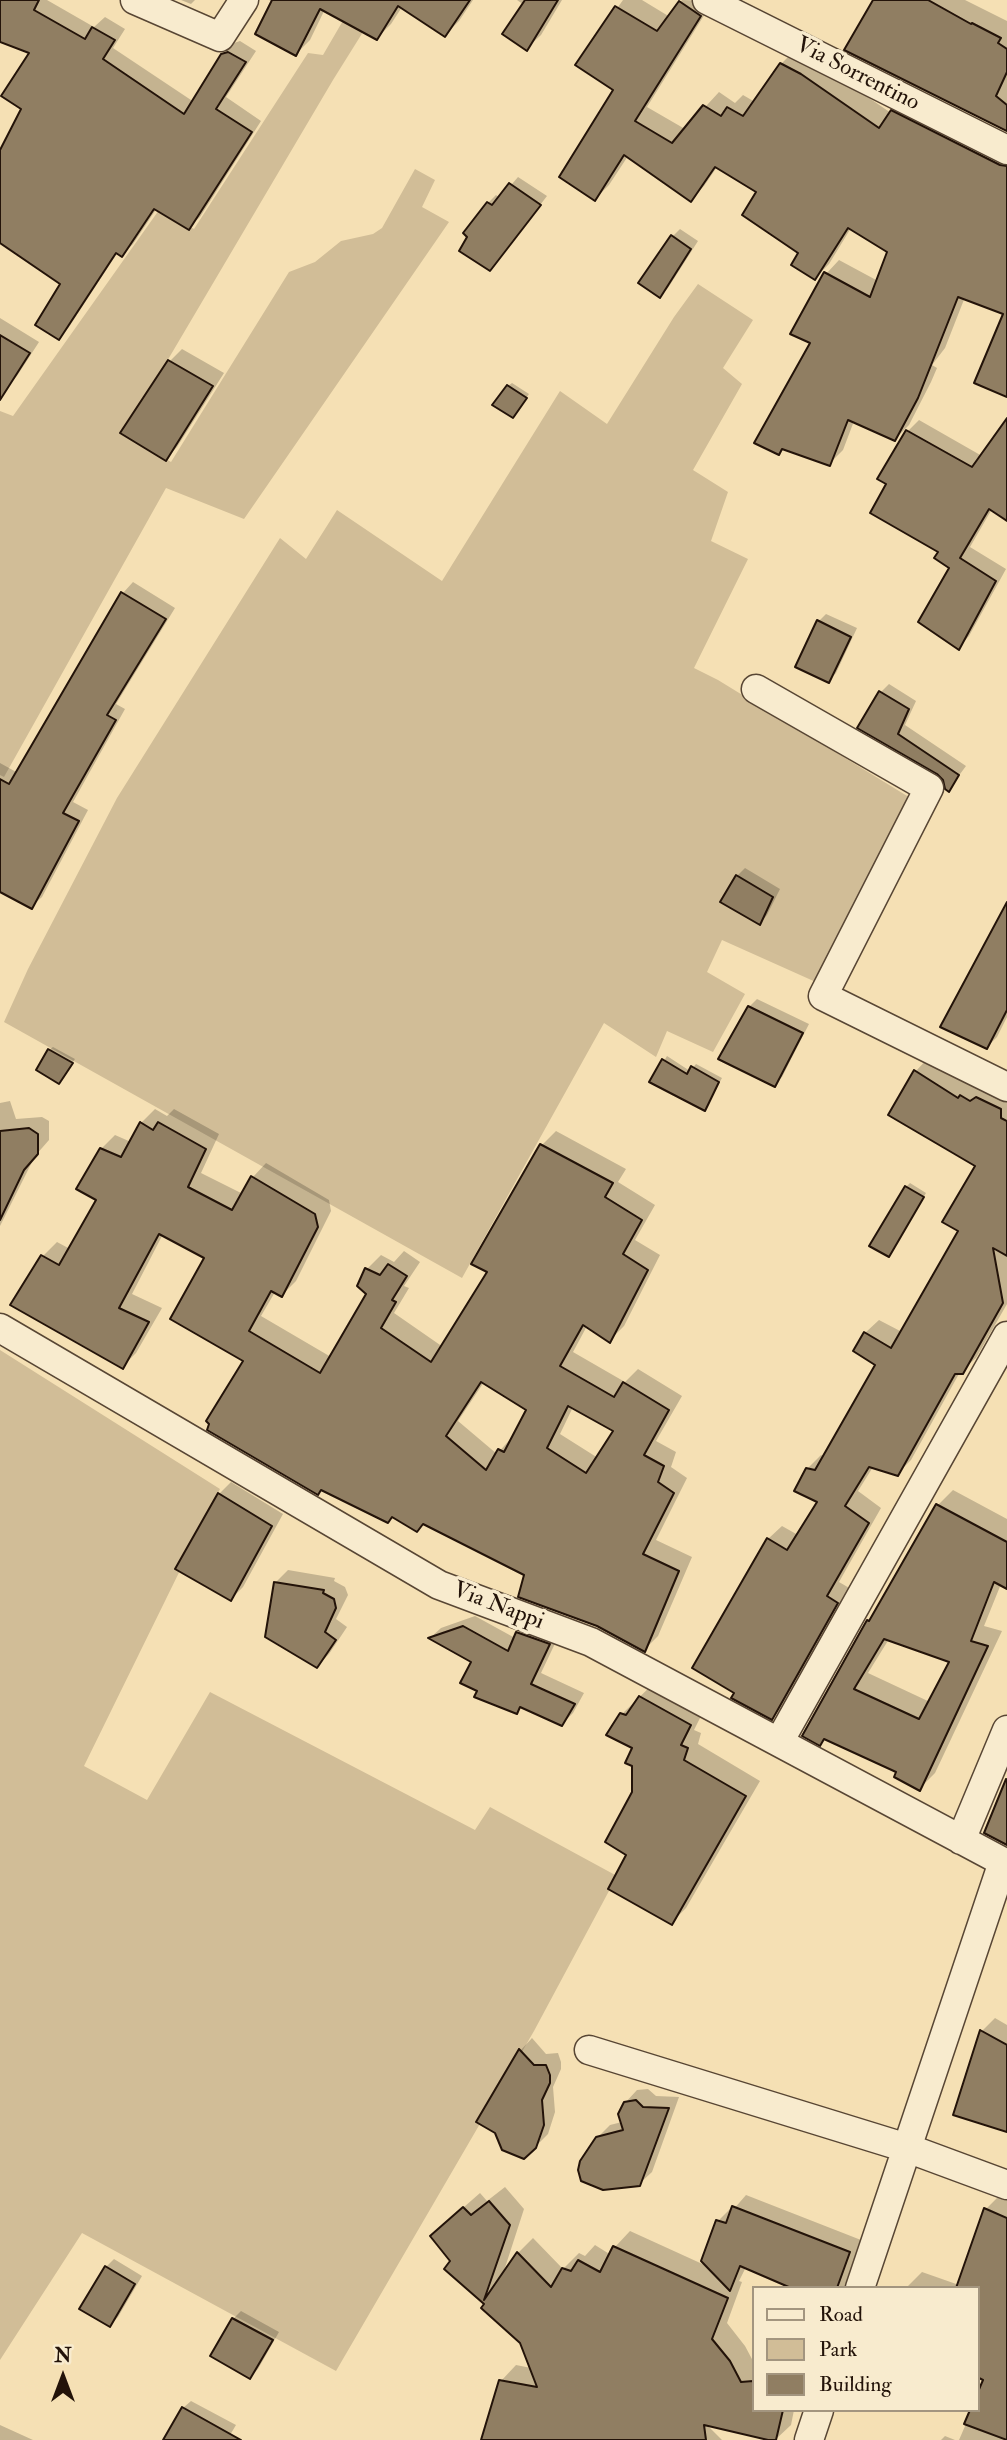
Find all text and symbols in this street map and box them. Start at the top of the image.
street label: Via Sorrentino [790,32,924,118]
street label: Via Nappi [449,1577,547,1637]
legend [752,2286,979,2412]
text: Road [819,2301,863,2328]
text: Park [819,2336,857,2363]
north arrow [28,2342,98,2412]
text: N [54,2344,72,2368]
text: Building [819,2371,892,2398]

